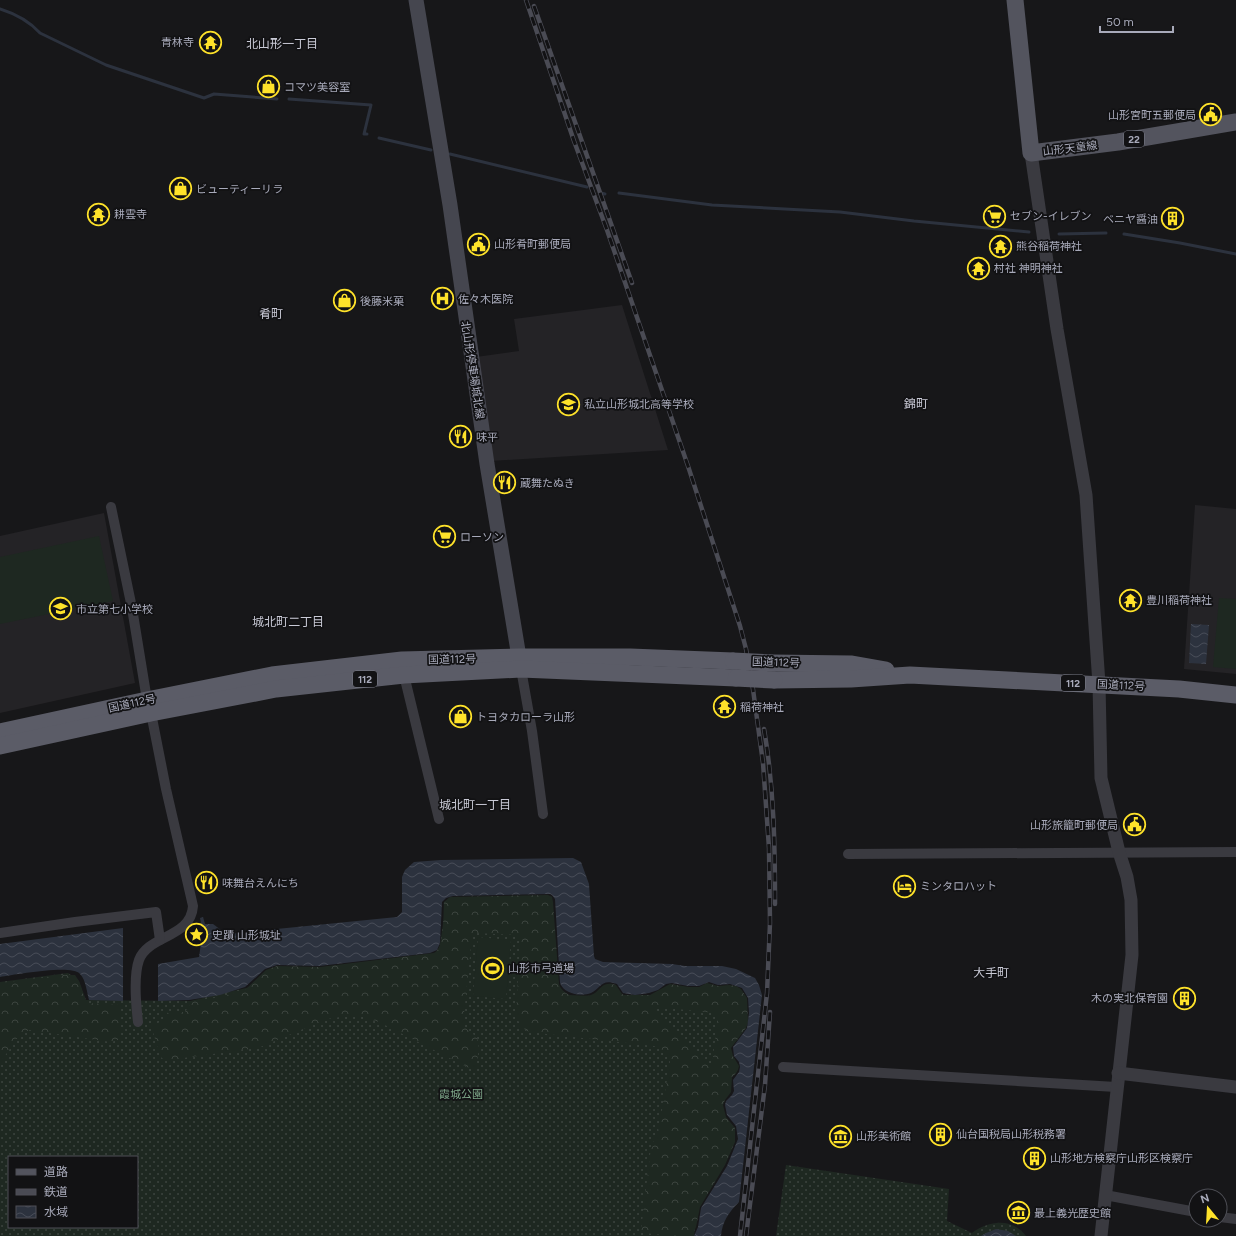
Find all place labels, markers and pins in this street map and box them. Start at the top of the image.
temple icon: 青林寺 [197,29,223,55]
place label: 青林寺 [161,36,194,49]
shop icon: コマツ美容室 [256,74,282,100]
place label: コマツ美容室 [284,81,350,94]
public building icon: 山形宮町五郵便局 [1198,102,1224,128]
place label: 山形宮町五郵便局 [1108,109,1196,122]
shop icon: ビューティーリラ [168,176,194,202]
place label: ビューティーリラ [196,183,283,196]
temple icon: 耕雲寺 [85,201,111,227]
supermarket icon: セブン-イレブン [982,203,1008,229]
building icon: ベニヤ醤油 [1160,206,1186,232]
place label: 耕雲寺 [114,208,147,221]
place label: セブン-イレブン [1010,210,1092,223]
place label: ベニヤ醤油 [1103,213,1158,226]
public building icon: 山形肴町郵便局 [466,231,492,257]
temple icon: 熊谷稲荷神社 [988,233,1014,259]
place label: 山形肴町郵便局 [494,238,571,251]
place label: 熊谷稲荷神社 [1016,240,1082,253]
temple icon: 村社 神明神社 [965,255,991,281]
place label: 村社 神明神社 [994,262,1063,275]
hospital icon: 佐々木医院 [429,286,455,312]
shop icon: 後藤米菓 [332,288,358,314]
place label: 佐々木医院 [458,293,513,306]
place label: 後藤米菓 [360,295,404,308]
school or university icon: 私立山形城北高等学校 [555,391,581,417]
place label: 私立山形城北高等学校 [584,398,694,411]
restaurant icon: 味平 [447,424,473,450]
place label: 味平 [476,431,498,444]
restaurant icon: 蔵舞たぬき [492,470,518,496]
place label: 蔵舞たぬき [520,477,575,490]
supermarket icon: ローソン [431,524,457,550]
place label: ローソン [460,531,504,544]
temple icon: 豊川稲荷神社 [1118,587,1144,613]
place label: 豊川稲荷神社 [1146,594,1212,607]
school or university icon: 市立第七小学校 [48,596,74,622]
place label: 市立第七小学校 [76,603,153,616]
temple icon: 稲荷神社 [711,694,737,720]
place label: 稲荷神社 [740,701,784,714]
shop icon: トヨタカローラ山形 [447,704,473,730]
place label: トヨタカローラ山形 [476,711,575,724]
public building icon: 山形旅籠町郵便局 [1121,812,1147,838]
place label: 山形旅籠町郵便局 [1030,819,1118,832]
restaurant icon: 味舞台えんにち [193,870,219,896]
hotel icon: ミンタロハット [891,873,917,899]
place label: 味舞台えんにち [222,877,299,890]
place label: ミンタロハット [920,880,997,893]
place icon: 史蹟 山形城址 [183,922,209,948]
place label: 史蹟 山形城址 [212,929,281,942]
sports icon: 山形市弓道場 [479,955,505,981]
place label: 山形市弓道場 [508,962,574,975]
building icon: 木の実北保育園 [1171,985,1197,1011]
place label: 木の実北保育園 [1091,992,1168,1005]
building icon: 仙台国税局山形税務署 [927,1121,953,1147]
museum icon: 山形美術館 [827,1123,853,1149]
place label: 仙台国税局山形税務署 [956,1128,1066,1141]
place label: 山形美術館 [856,1130,911,1143]
building icon: 山形地方検察庁山形区検察庁 [1021,1145,1047,1171]
place label: 山形地方検察庁山形区検察庁 [1050,1152,1193,1165]
museum icon: 最上義光歴史館 [1006,1200,1032,1226]
place label: 最上義光歴史館 [1034,1207,1111,1220]

